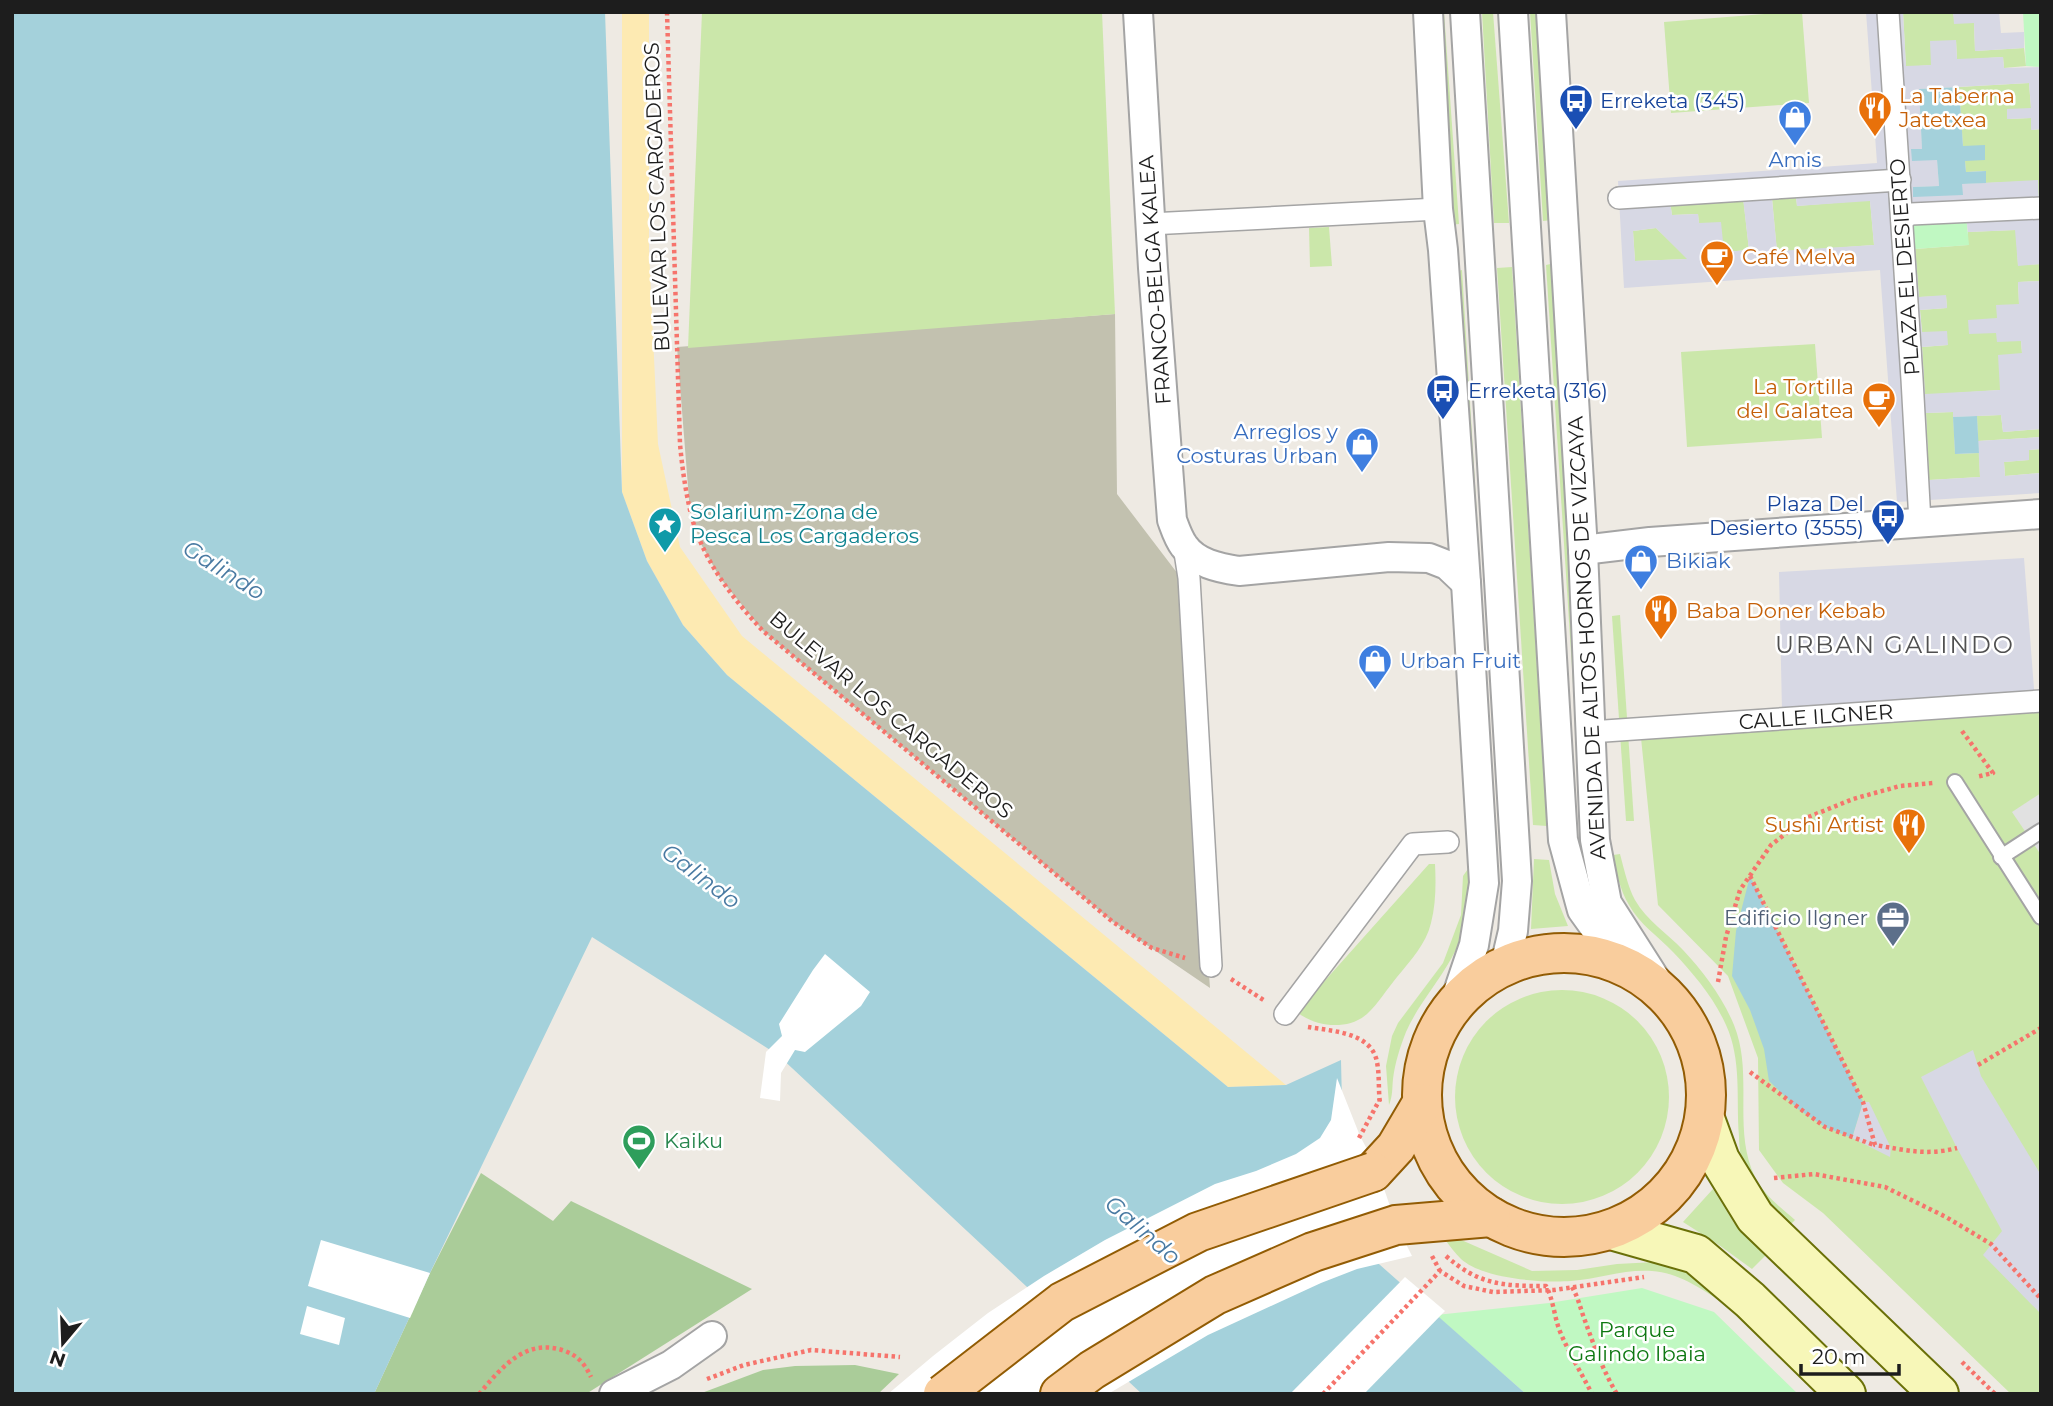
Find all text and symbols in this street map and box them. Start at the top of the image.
street label: BULEVAR LOS CARGADEROS [639,42,674,352]
bus stop icon: Erreketa (345) [1557,82,1595,131]
place label: La Taberna Jatetxea [1898,83,2015,132]
place label: Erreketa (345) [1600,88,1745,113]
restaurant icon: La Taberna Jatetxea [1856,89,1894,138]
shop icon: Amis [1776,98,1814,147]
place label: Amis [1768,147,1822,172]
street label: FRANCO-BELGA KALEA [1133,153,1176,406]
street label: PLAZA EL DESIERTO [1884,158,1925,376]
cafe icon: Café Melva [1698,238,1736,287]
place label: Café Melva [1742,244,1856,269]
bus stop icon: Erreketa (316) [1424,372,1462,421]
place label: La Tortilla del Galatea [1736,374,1854,423]
place label: Erreketa (316) [1468,378,1608,403]
cafe icon: La Tortilla del Galatea [1860,380,1898,429]
street label: AVENIDA DE ALTOS HORNOS DE VIZCAYA [1562,415,1611,861]
place label: Arreglos y Costuras Urban [1176,419,1339,468]
shop icon: Arreglos y Costuras Urban [1343,425,1381,474]
place label: Plaza Del Desierto (3555) [1709,491,1864,540]
bus stop icon: Plaza Del Desierto (3555) [1869,497,1907,546]
place label: Solarium-Zona de Pesca Los Cargaderos [690,499,919,548]
place icon: Solarium-Zona de Pesca Los Cargaderos [646,505,684,554]
water label: Galindo [178,534,270,606]
shop icon: Bikiak [1622,542,1660,591]
place label: Bikiak [1666,548,1731,573]
restaurant icon: Baba Doner Kebab [1642,592,1680,641]
place label: Baba Doner Kebab [1686,598,1886,623]
street label: BULEVAR LOS CARGADEROS [765,606,1018,824]
district label: URBAN GALINDO [1775,630,2015,659]
shop icon: Urban Fruit [1356,642,1394,691]
place label: Urban Fruit [1400,648,1521,673]
street label: CALLE ILGNER [1738,699,1894,734]
restaurant icon: Sushi Artist [1890,806,1928,855]
place label: Sushi Artist [1765,812,1884,837]
water label: Galindo [656,837,746,915]
office icon: Edificio Ilgner [1874,899,1912,948]
place label: Edificio Ilgner [1724,905,1868,930]
sports icon: Kaiku [620,1122,658,1171]
place label: Kaiku [664,1128,723,1153]
water label: Galindo [1099,1189,1187,1271]
north arrow [28,1308,98,1378]
park label: Parque Galindo Ibaia [1568,1317,1706,1366]
scale bar [1801,1332,1899,1376]
text: 20 m [1812,1344,1866,1369]
text: N [47,1345,69,1372]

